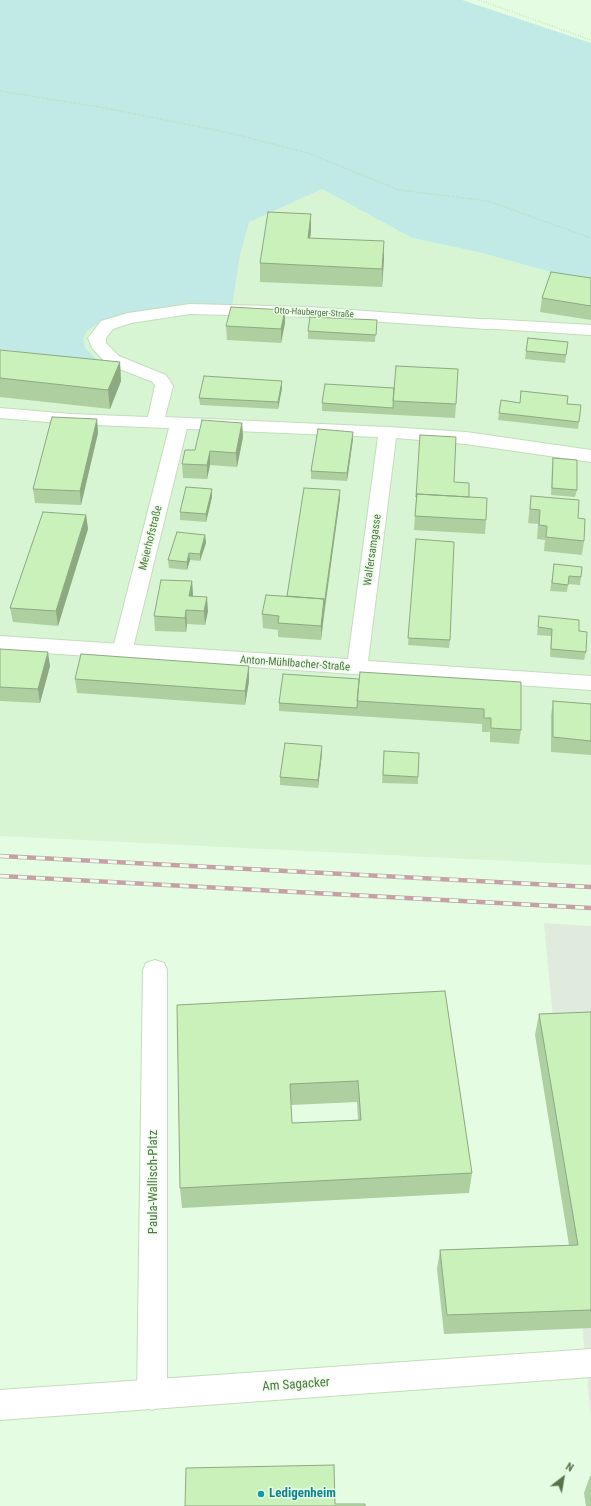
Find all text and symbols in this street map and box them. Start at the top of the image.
street label: Otto-Hauberger-Straße [274,306,354,320]
street label: Meierhofstraße [137,504,165,572]
street label: Walfersamgasse [361,513,385,587]
street label: Anton-Mühlbacher-Straße [239,654,351,674]
street label: Paula-Wallisch-Platz [146,1130,162,1234]
street label: Am Sagacker [262,1375,330,1395]
north arrow [543,1458,583,1498]
text: N [563,1460,576,1475]
place label: Ledigenheim [269,1486,336,1502]
marker: Ledigenheim [256,1489,266,1499]

